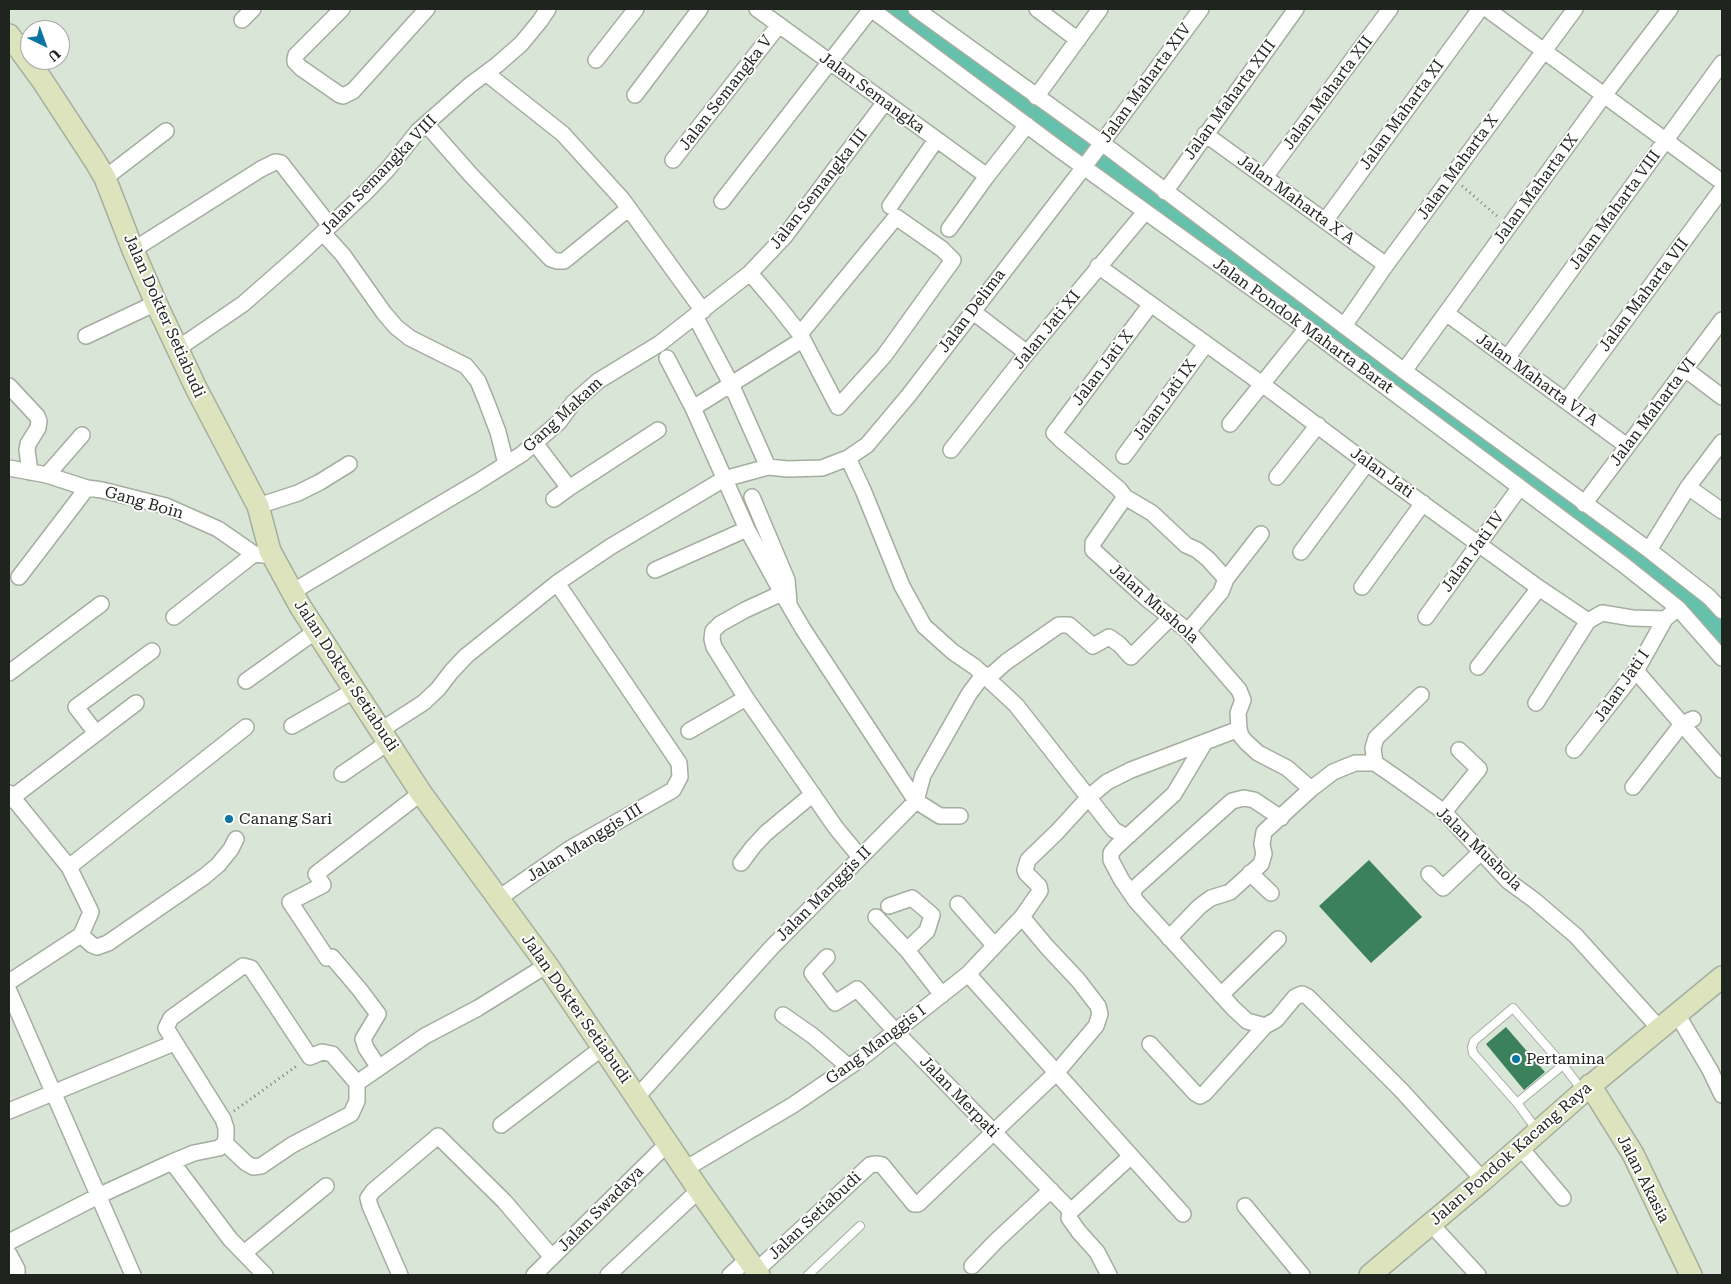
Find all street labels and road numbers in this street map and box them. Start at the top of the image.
street label: Jalan Maharta XIV [1096,20,1196,146]
street label: Jalan Semangka V [675,32,777,154]
street label: Jalan Maharta XII [1279,32,1377,154]
street label: Jalan Maharta XIII [1180,36,1280,164]
street label: Jalan Semangka [816,48,928,138]
street label: Jalan Maharta XI [1356,56,1448,174]
street label: Jalan Semangka VIII [317,111,441,239]
street label: Jalan Maharta X [1413,111,1503,223]
street label: Jalan Semangka III [766,125,872,253]
street label: Jalan Maharta IX [1490,130,1582,248]
street label: Jalan Maharta VIII [1565,147,1665,273]
street label: Jalan Maharta X A [1233,151,1359,249]
street label: Jalan Dokter Setiabudi [119,231,209,401]
street label: Jalan Maharta VII [1595,235,1693,355]
street label: Jalan Pondok Maharta Barat [1209,254,1397,398]
street label: Jalan Delima [934,265,1010,357]
street label: Jalan Jati XI [1010,287,1084,373]
street label: Jalan Jati X [1068,327,1138,409]
street label: Jalan Maharta VI A [1472,329,1602,431]
street label: Jalan Maharta VI [1606,354,1700,470]
street label: Jalan Jati IX [1129,356,1201,444]
street label: Gang Makam [519,373,607,457]
street label: Jalan Jati [1347,444,1417,502]
street label: Gang Boin [102,483,186,523]
street label: Jalan Jati IV [1437,508,1509,596]
street label: Jalan Mushola [1106,560,1202,648]
street label: Jalan Dokter Setiabudi [290,596,402,756]
street label: Jalan Jati I [1590,646,1654,726]
street label: Jalan Manggis III [524,800,646,886]
street label: Jalan Mushola [1432,803,1526,895]
street label: Jalan Manggis II [772,842,876,946]
street label: Jalan Dokter Setiabudi [517,931,635,1087]
street label: Gang Manggis I [822,1001,930,1089]
street label: Jalan Merpati [915,1052,1003,1142]
street label: Jalan Pondok Kacang Raya [1426,1079,1596,1229]
street label: Jalan Akasia [1613,1132,1673,1226]
street label: Jalan Swadaya [554,1162,648,1256]
street label: Jalan Setiabudi [765,1168,865,1264]

